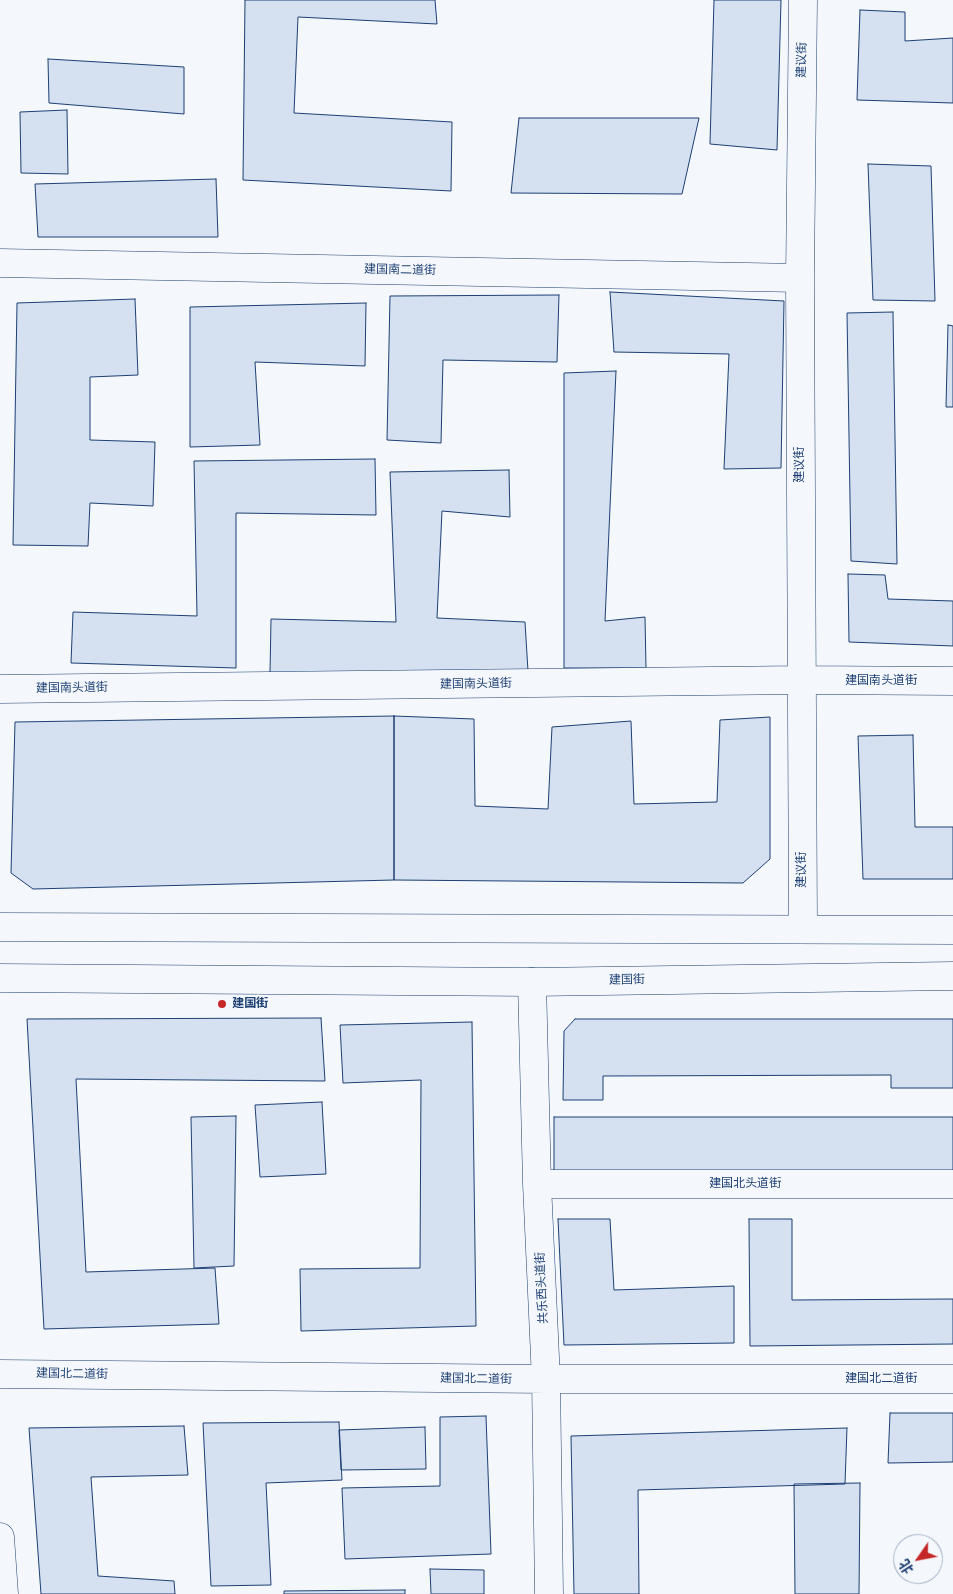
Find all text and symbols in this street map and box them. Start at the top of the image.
street label: 建议街 [794,42,810,78]
street label: 建国南二道街 [364,262,436,278]
street label: 建议街 [793,447,807,483]
street label: 建国南头道街 [845,674,917,688]
street label: 建国南头道街 [440,676,512,692]
street label: 建国南头道街 [36,680,108,696]
street label: 建议街 [795,852,809,888]
street label: 建国街 [609,972,645,988]
place label: 建国街 [232,997,268,1011]
marker: 建国街 [216,998,228,1010]
street label: 建国北头道街 [709,1177,781,1191]
street label: 共乐西头道街 [533,1252,551,1324]
street label: 建国北二道街 [36,1366,108,1382]
street label: 建国北二道街 [440,1371,512,1387]
street label: 建国北二道街 [845,1372,917,1386]
north arrow [893,1534,943,1584]
text: 北 [894,1556,918,1578]

